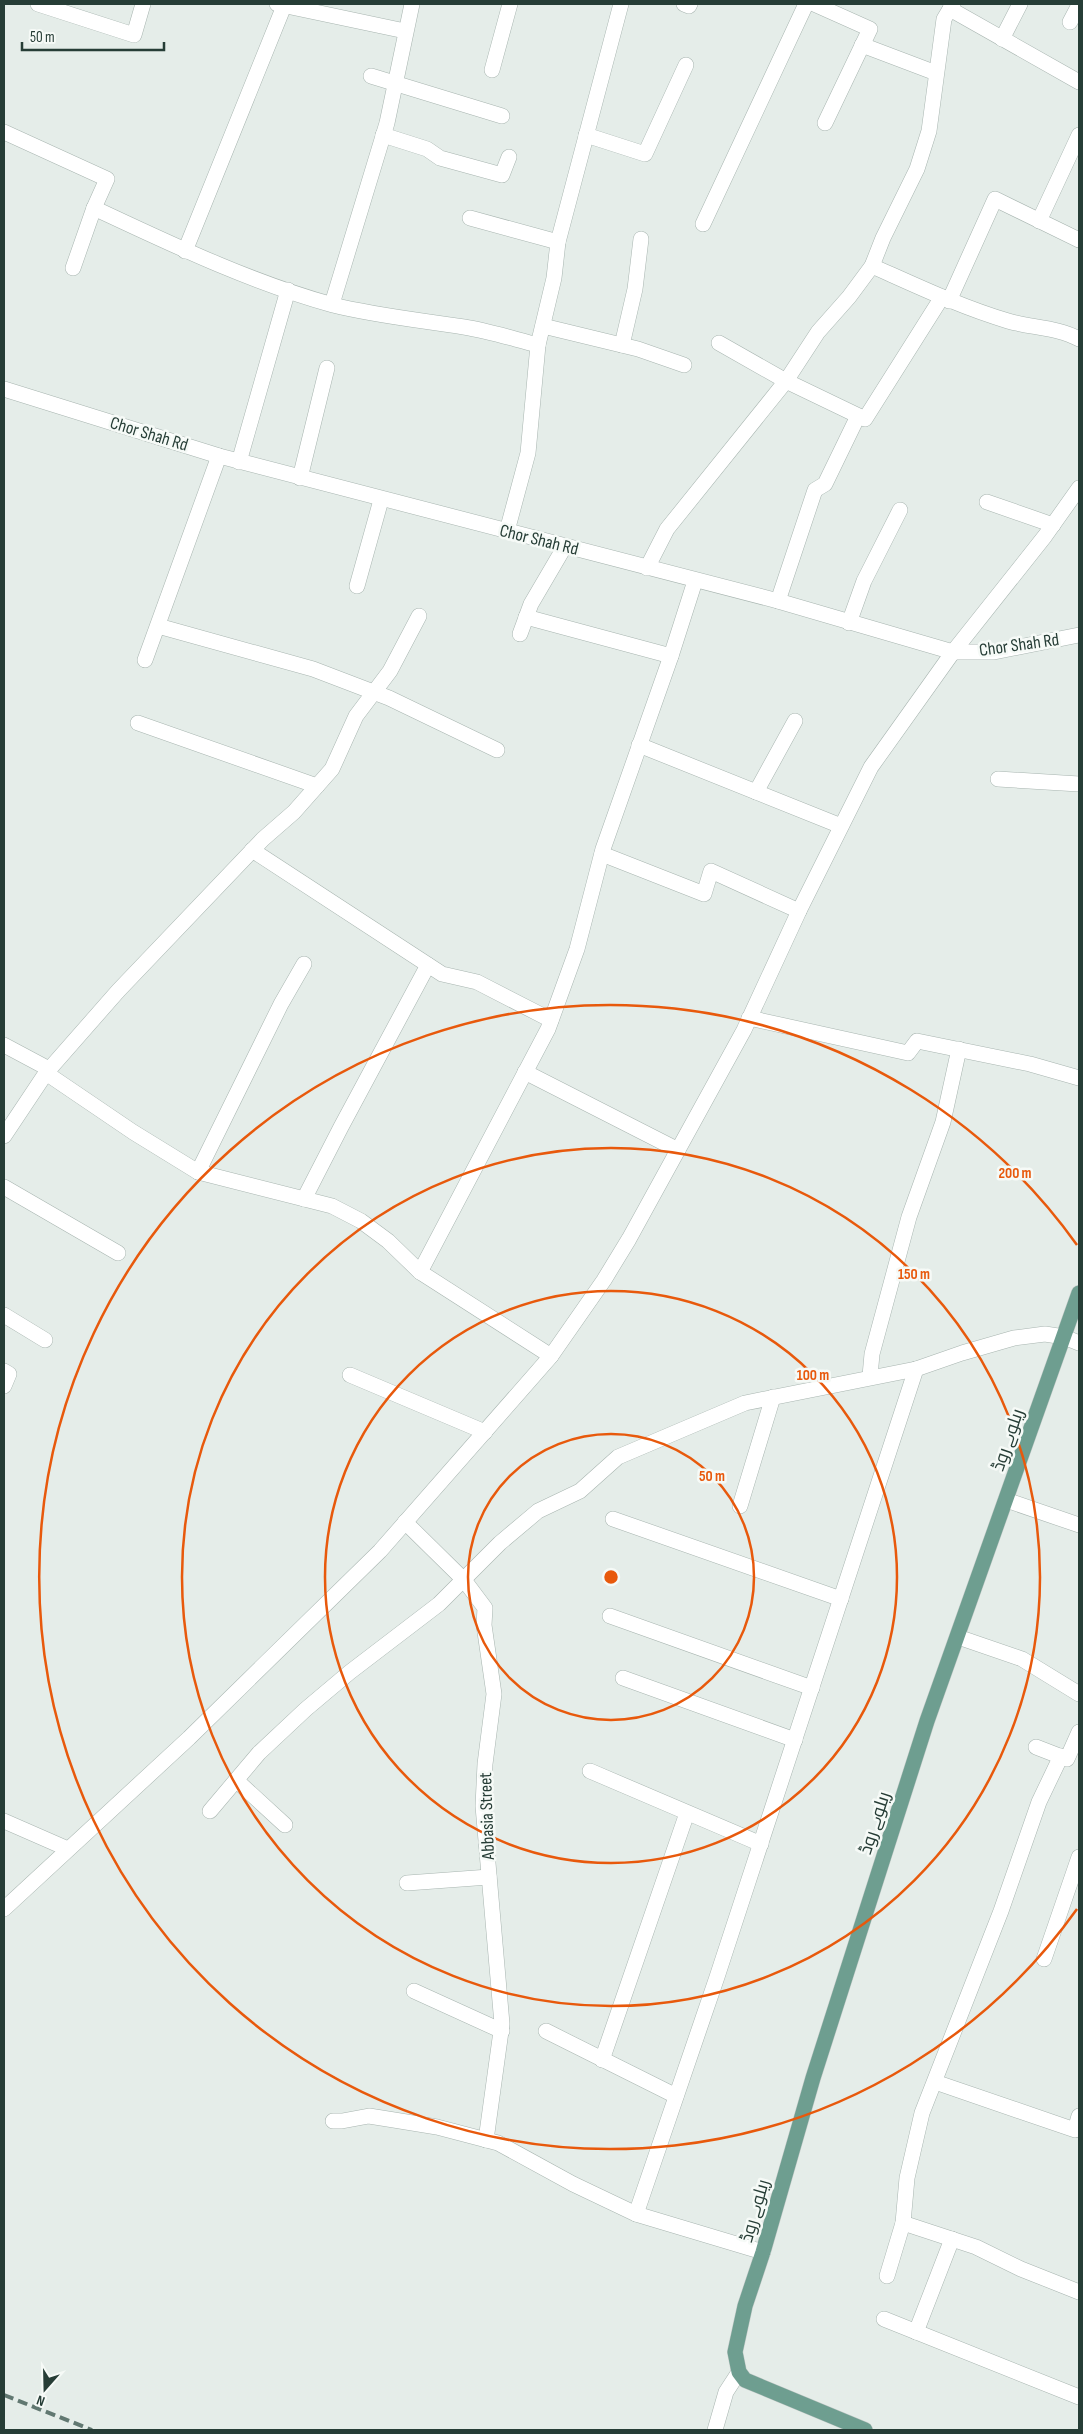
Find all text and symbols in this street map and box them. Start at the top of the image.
scale bar [22,20,165,52]
text: 50 m [30,28,55,47]
street label: Chor Shah Rd [107,412,191,456]
street label: Chor Shah Rd [497,520,581,560]
street label: Chor Shah Rd [978,629,1060,661]
text: 200 m [998,1164,1032,1183]
text: 150 m [898,1265,930,1284]
text: 100 m [797,1366,829,1385]
street label: ریلوے روڈ [988,1406,1028,1474]
text: 50 m [699,1467,725,1486]
centre of rings [602,1568,620,1586]
street label: Abbasia Street [475,1771,499,1861]
street label: ریلوے روڈ [855,1789,895,1857]
street label: ریلوے روڈ [736,2177,774,2245]
north arrow [20,2364,70,2414]
text: N [34,2391,47,2410]

